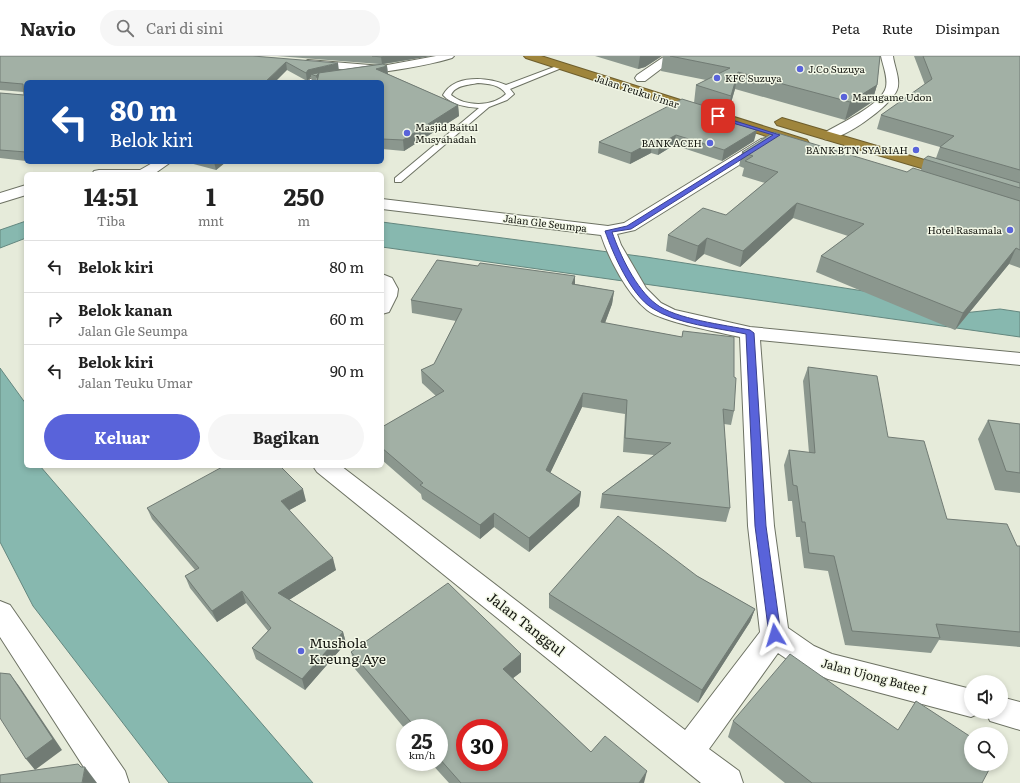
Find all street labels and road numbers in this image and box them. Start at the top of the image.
street label: Jalan Teuku Umar [593,70,682,111]
street label: Jalan Gle Seumpa [502,210,588,235]
street label: Jalan Tanggul [483,586,570,660]
street label: Jalan Ujong Batee I [819,653,929,699]

